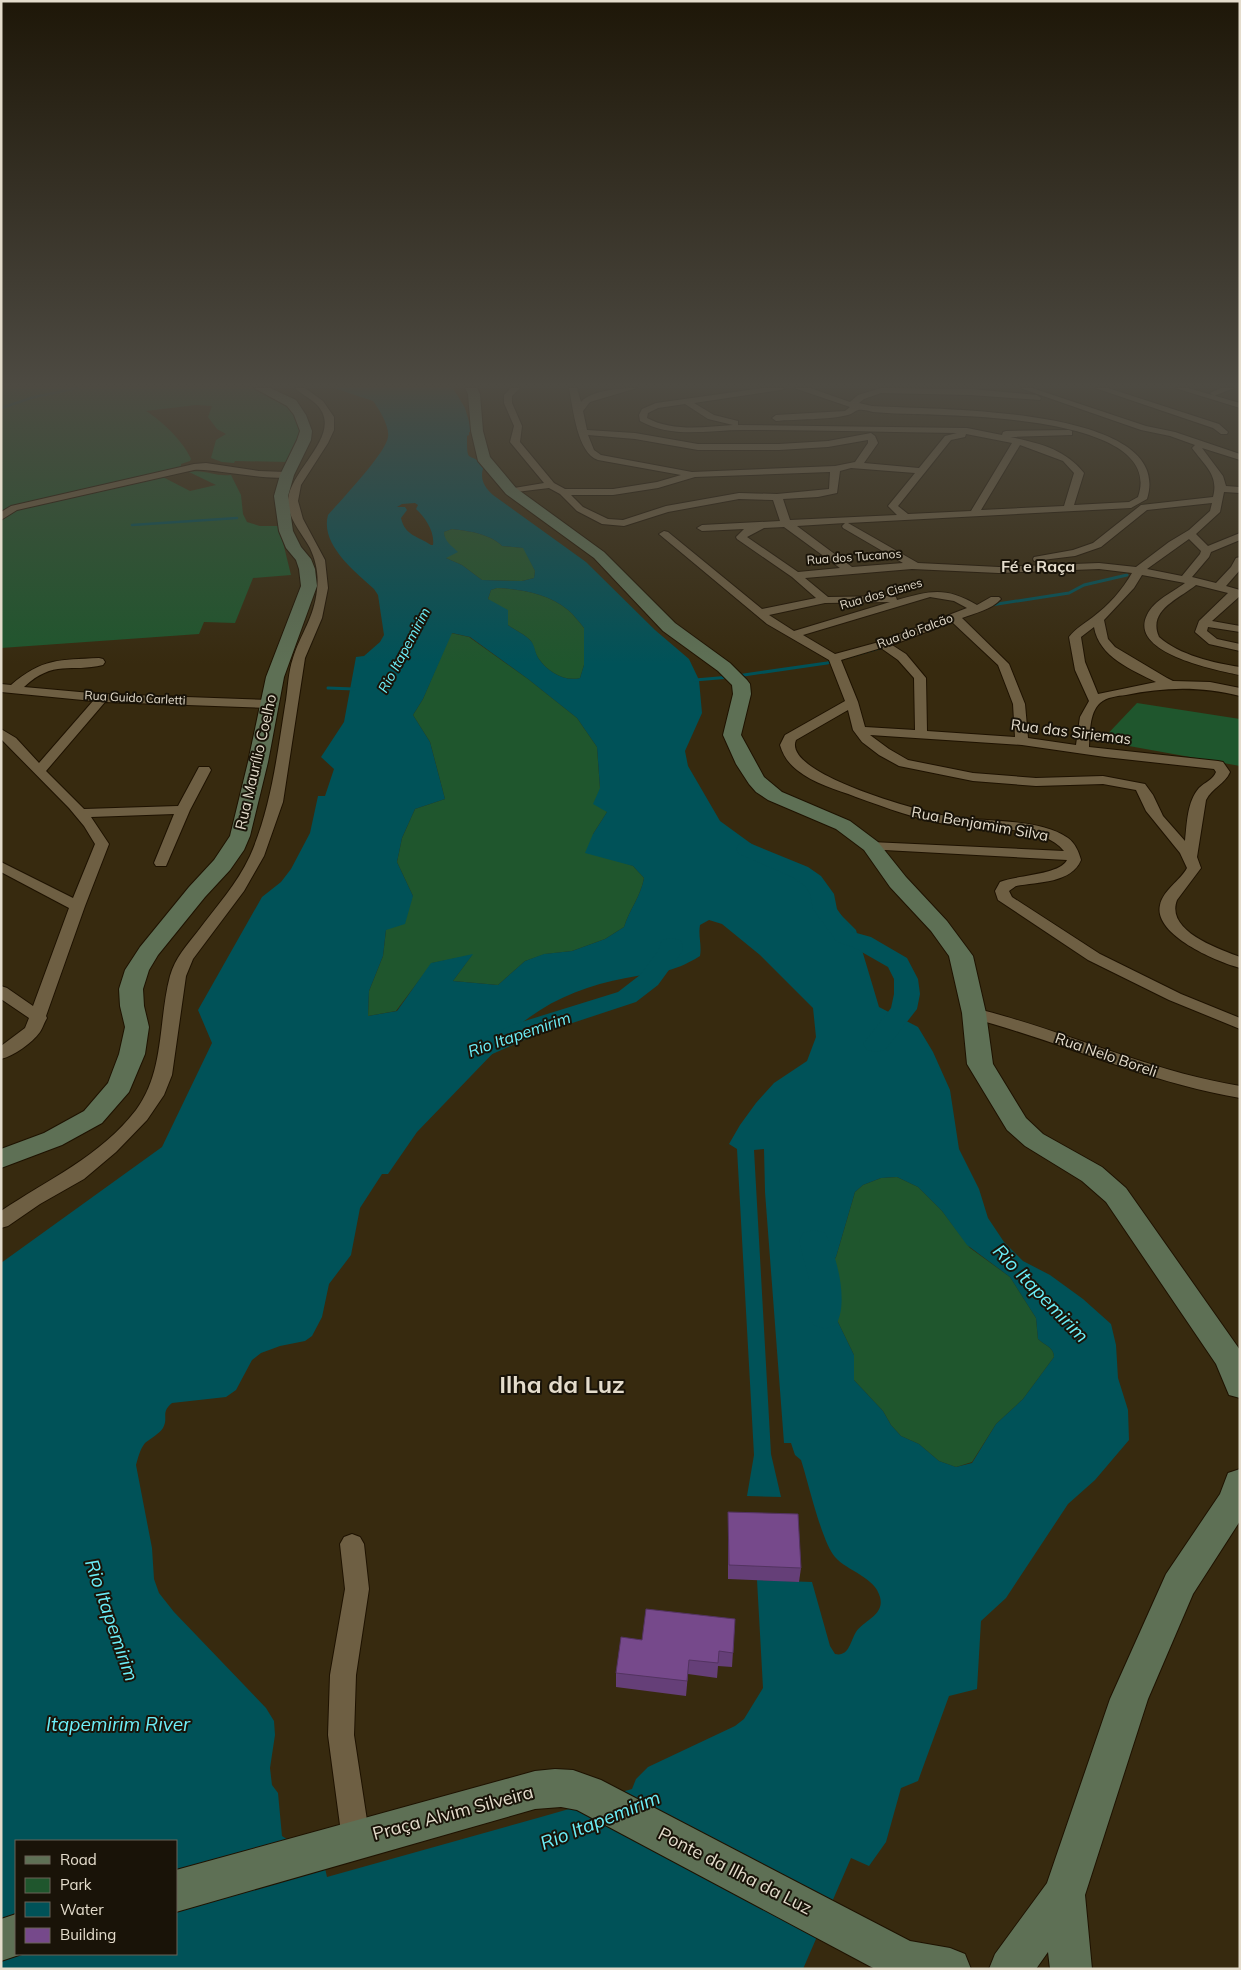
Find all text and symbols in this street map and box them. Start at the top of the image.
street label: Rua dos Tucanos [806,546,902,567]
district label: Fé e Raça [1001,556,1075,576]
street label: Rua dos Cisnes [838,575,924,612]
water label: Rio Itapemirim [374,604,434,696]
street label: Rua do Falcão [875,610,955,651]
street label: Rua Guido Carletti [84,687,186,708]
street label: Rua Maurílio Coelho [231,692,280,832]
street label: Rua das Siriemas [1010,715,1132,748]
street label: Rua Benjamim Silva [910,802,1050,845]
water label: Rio Itapemirim [465,1007,573,1061]
street label: Rua Nelo Boreli [1053,1028,1160,1081]
water label: Rio Itapemirim [988,1239,1094,1347]
district label: Ilha da Luz [499,1369,625,1399]
water label: Rio Itapemirim [80,1556,144,1684]
water label: Itapemirim River [46,1712,191,1736]
street label: Praça Alvim Silveira [370,1780,536,1845]
water label: Rio Itapemirim [536,1785,664,1855]
street label: Ponte da Ilha da Luz [654,1822,816,1919]
legend [15,1840,178,1955]
text: Road [60,1850,97,1869]
text: Park [60,1875,92,1894]
text: Water [60,1900,104,1919]
text: Building [60,1925,116,1944]

